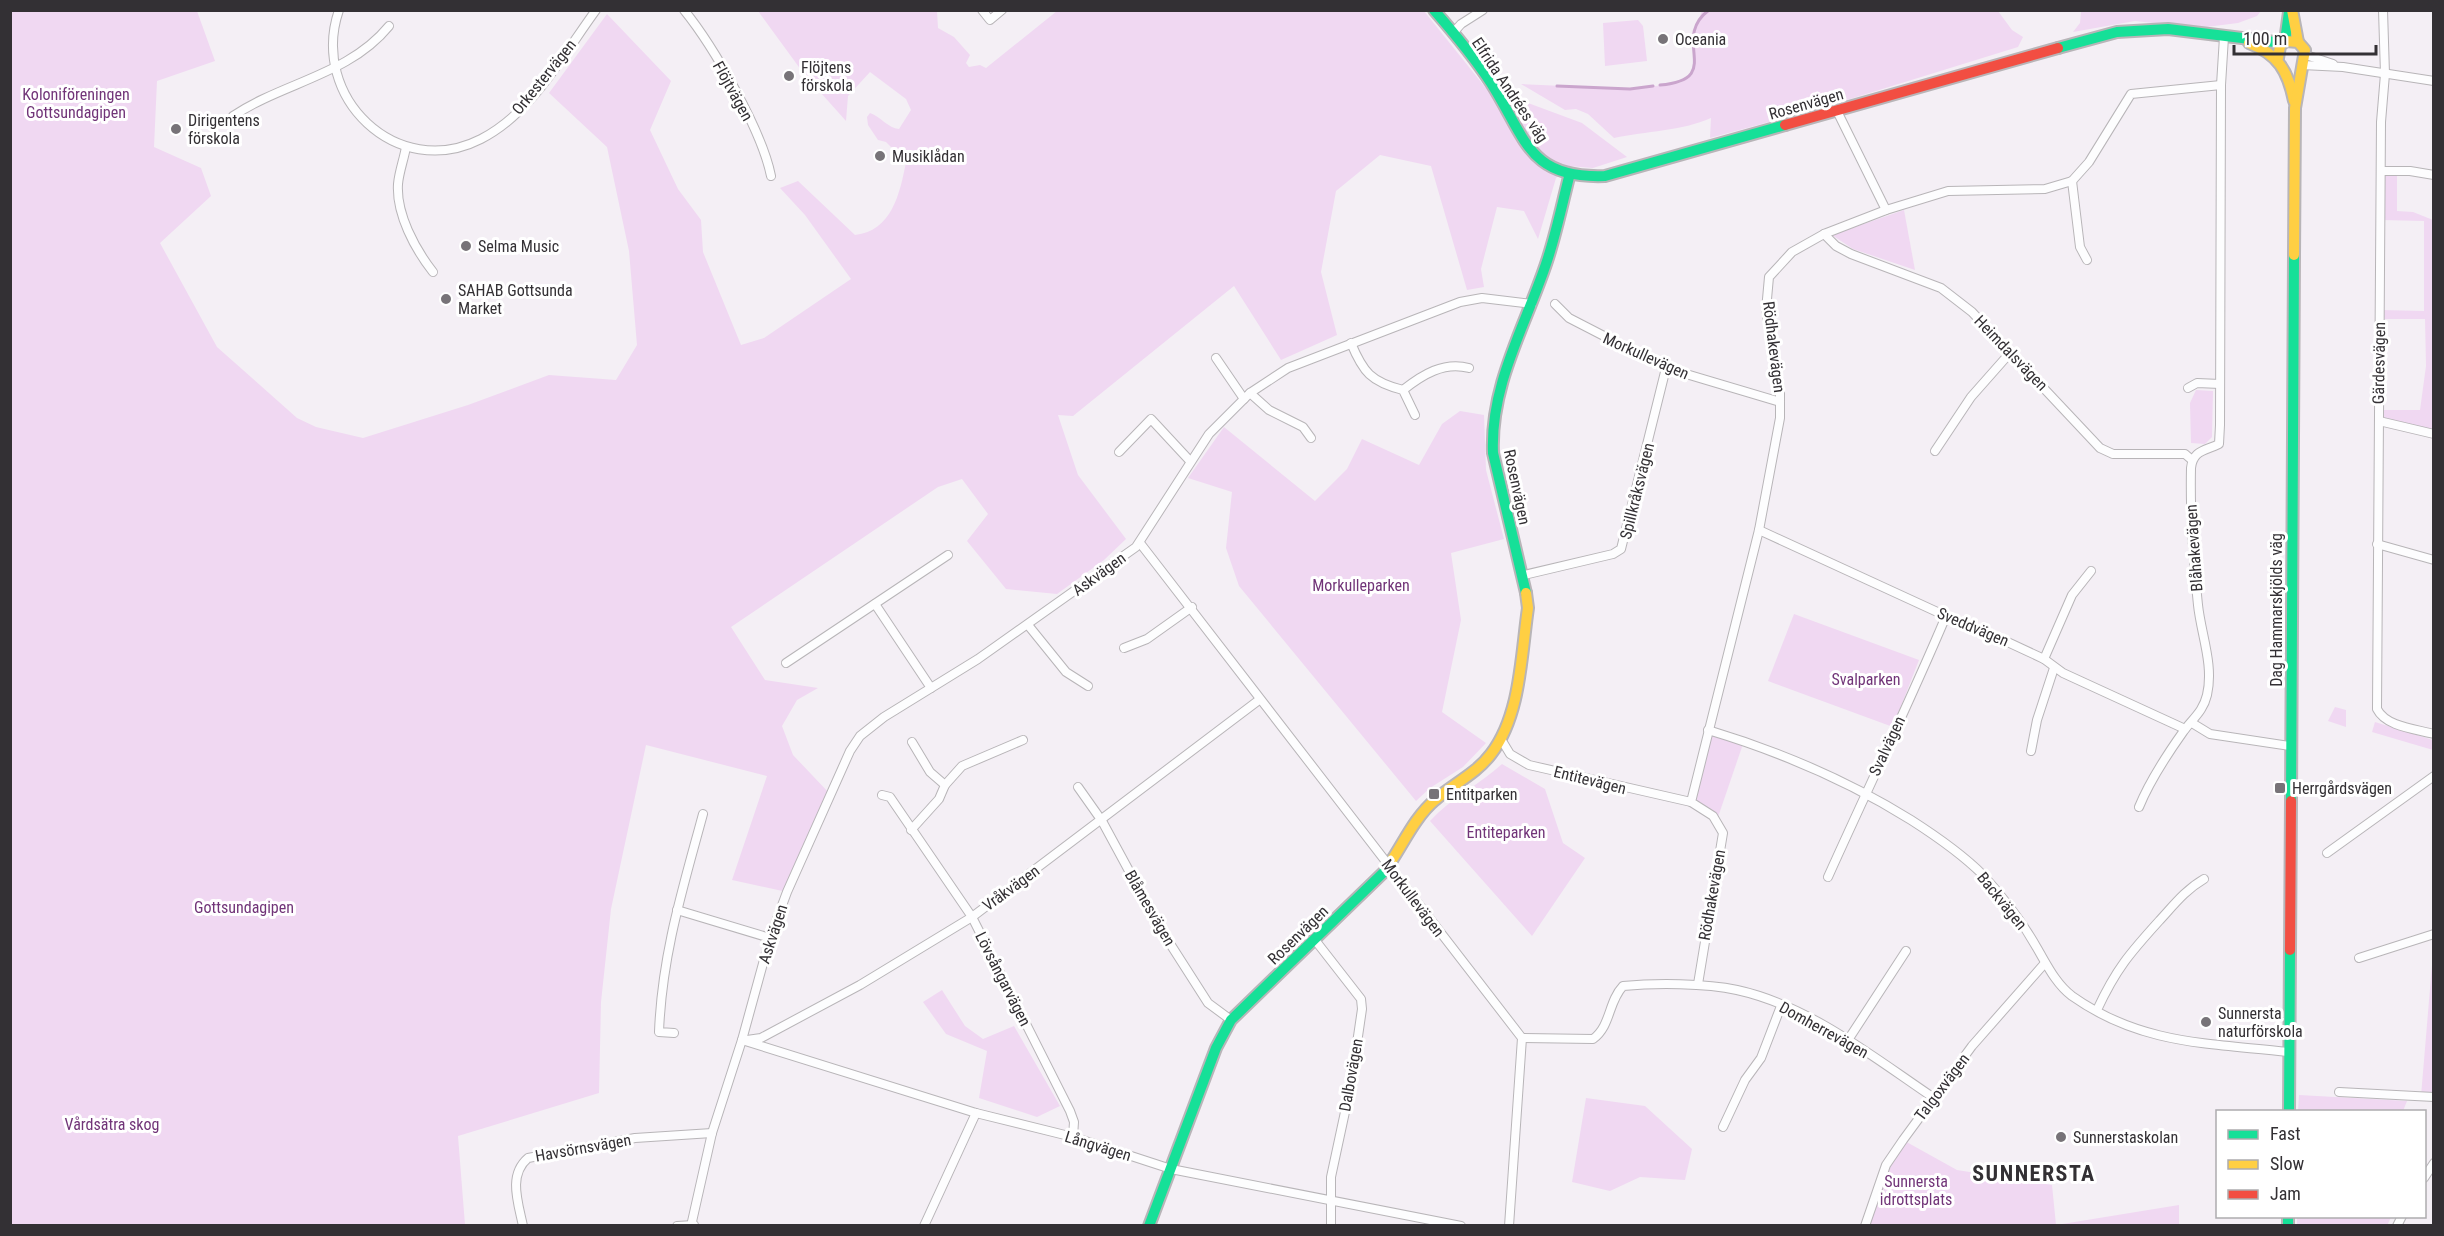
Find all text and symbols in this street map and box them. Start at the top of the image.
scale bar [2234,18,2376,56]
text: 100 m [2243,28,2287,49]
place label: Oceania [1675,30,1726,49]
marker: Oceania [1656,32,1670,46]
street label: Elfrida Andrées väg [1468,34,1552,146]
street label: Orkestervägen [508,36,580,118]
street label: Flöjtvägen [709,58,757,124]
place label: Flöjtens förskola [801,58,853,95]
marker: Flöjtens förskola [782,69,796,83]
street label: Rosenvägen [1767,84,1845,124]
park label: Koloniföreningen Gottsundagipen [22,85,130,122]
place label: Dirigentens förskola [188,111,260,148]
marker: Dirigentens förskola [169,122,183,136]
place label: Musiklådan [892,147,965,166]
marker: Musiklådan [873,149,887,163]
place label: Selma Music [478,237,559,256]
marker: Selma Music [459,239,473,253]
place label: SAHAB Gottsunda Market [458,281,573,318]
marker: SAHAB Gottsunda Market [439,292,453,306]
street label: Rödhakevägen [1759,300,1789,394]
street label: Heimdalsvägen [1970,311,2052,395]
street label: Gärdesvägen [2369,322,2389,404]
street label: Morkullevägen [1600,329,1692,383]
street label: Spillkråksvägen [1616,441,1658,541]
street label: Rosenvägen [1500,448,1534,526]
street label: Blåhakevägen [2181,504,2207,592]
street label: Dag Hammarskjölds väg [2267,533,2286,687]
street label: Askvägen [1069,548,1129,600]
park label: Morkulleparken [1312,576,1410,595]
street label: Sveddvägen [1934,603,2012,651]
park label: Svalparken [1831,670,1901,689]
street label: Svalvägen [1865,713,1909,779]
street label: Entitevägen [1552,762,1628,798]
place label: Herrgårdsvägen [2292,779,2392,798]
marker: Herrgårdsvägen [2273,781,2287,795]
place label: Entitparken [1446,785,1518,804]
marker: Entitparken [1427,787,1441,801]
park label: Entiteparken [1466,823,1546,842]
street label: Rödhakevägen [1695,848,1729,942]
street label: Morkullevägen [1378,855,1448,941]
street label: Vråkvägen [979,861,1043,915]
street label: Blåmesvägen [1121,867,1179,949]
street label: Backvägen [1973,868,2031,934]
park label: Gottsundagipen [194,898,294,917]
street label: Askvägen [754,902,792,966]
street label: Rosenvägen [1264,902,1332,968]
street label: Lövsångarvägen [971,929,1035,1029]
street label: Domherrevägen [1776,998,1872,1062]
place label: Sunnersta naturförskola [2218,1004,2303,1041]
marker: Sunnersta naturförskola [2199,1015,2213,1029]
street label: Dalbovägen [1335,1037,1367,1113]
street label: Talgoxvägen [1911,1050,1973,1124]
legend [2216,1110,2426,1218]
park label: Vårdsätra skog [65,1115,159,1134]
text: Fast [2270,1123,2301,1144]
street label: Långvägen [1062,1127,1134,1165]
place label: Sunnerstaskolan [2073,1128,2178,1147]
street label: Havsörnsvägen [534,1130,632,1166]
marker: Sunnerstaskolan [2054,1130,2068,1144]
text: Slow [2270,1153,2305,1174]
district label: SUNNERSTA [1972,1161,2096,1186]
park label: Sunnersta idrottsplats [1880,1172,1952,1209]
text: Jam [2270,1183,2301,1204]

